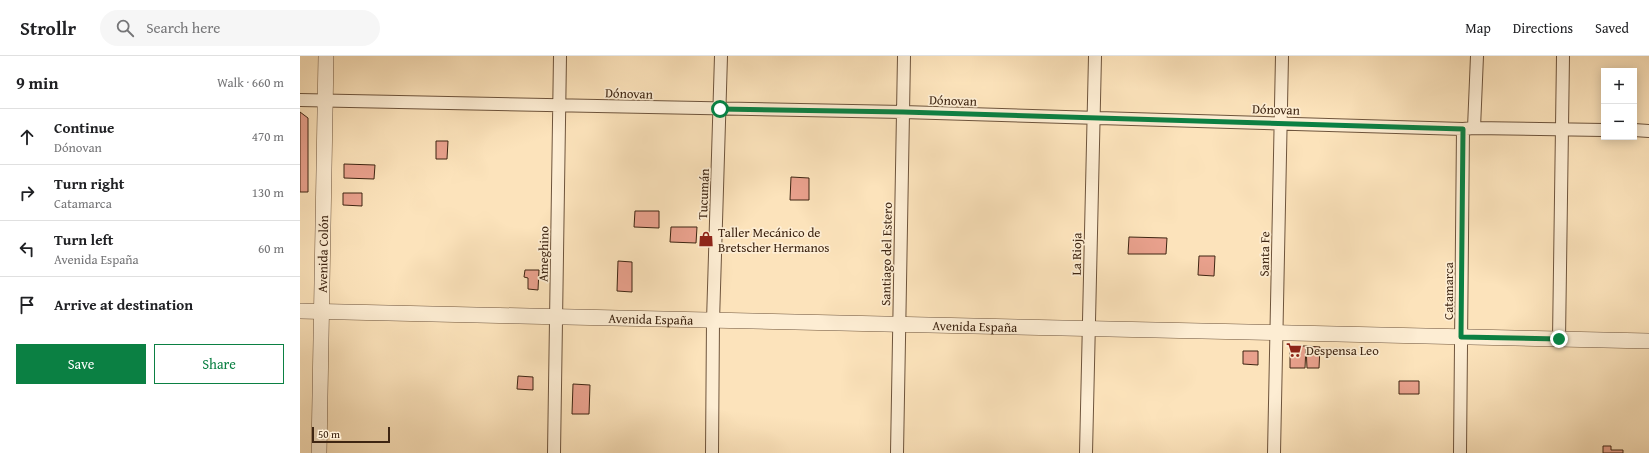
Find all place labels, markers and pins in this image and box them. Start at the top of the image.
place label: Taller Mecánico de Bretscher Hermanos [718,223,830,257]
shop icon: Taller Mecánico de Bretscher Hermanos [697,230,715,248]
supermarket icon: Despensa Leo [1285,341,1303,359]
place label: Despensa Leo [1306,341,1379,360]

